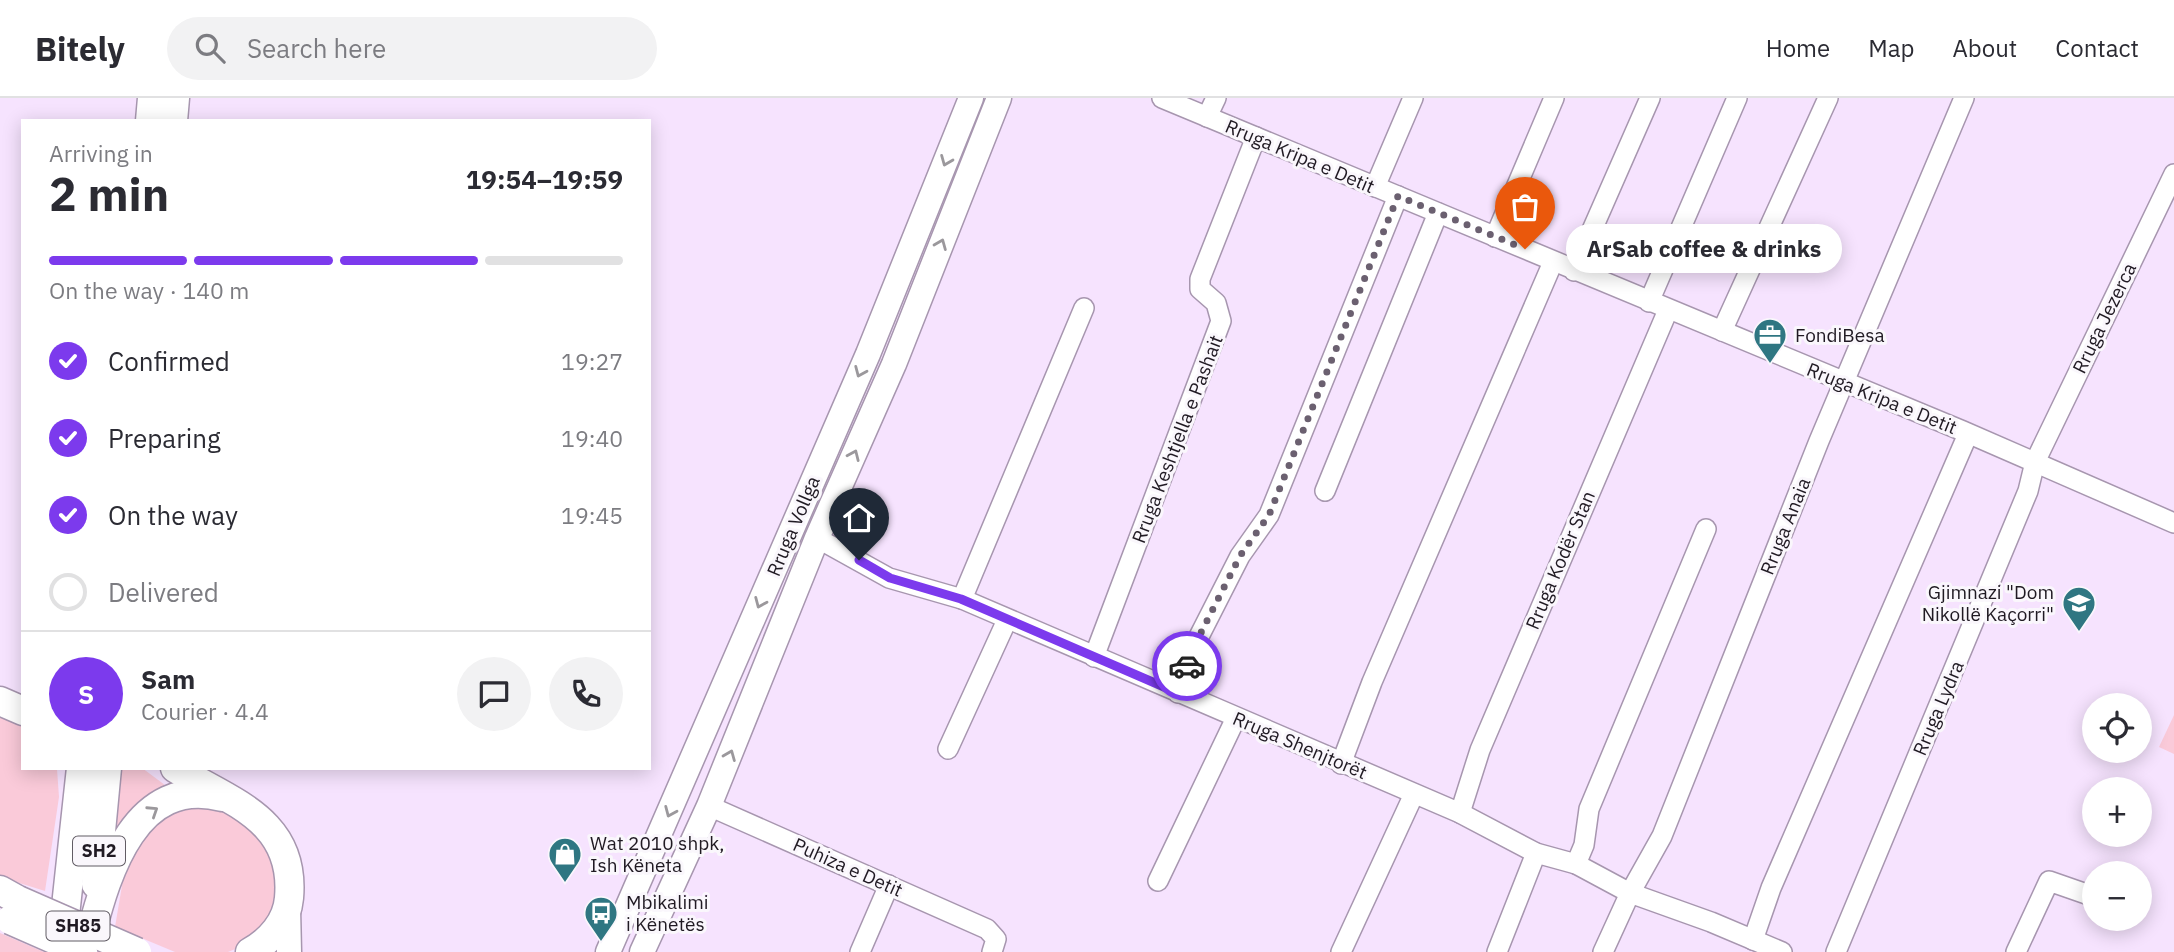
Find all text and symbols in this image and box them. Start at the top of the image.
search box [167,17,657,80]
text: Bitely [35,27,125,70]
icon: search [191,29,229,67]
text: Search here [247,31,386,65]
text: Home [1766,32,1830,64]
text: Map [1868,32,1914,64]
text: About [1952,32,2017,64]
text: Contact [2055,32,2139,64]
street label: Rruga Kripa e Detit [1222,114,1378,198]
text: Arriving in [49,138,153,168]
one-way arrow [940,155,954,167]
text: 19:54–19:59 [466,162,623,196]
text: 2 min [49,164,169,224]
pin [1495,177,1555,249]
icon: bag [1506,188,1544,226]
callout: ArSab coffee & drinks [1567,225,1844,274]
text: ArSab coffee & drinks [1587,233,1821,263]
one-way arrow [933,239,947,251]
street label: Rruga Jezerca [2067,259,2141,377]
text: On the way · 140 m [49,275,249,305]
office icon: FondiBesa [1751,316,1789,365]
place label: FondiBesa [1795,323,1885,347]
street label: Rruga Keshtjella e Pashait [1126,331,1228,547]
icon: check [49,342,87,380]
text: Confirmed [108,344,230,378]
text: 19:27 [561,346,623,376]
street label: Rruga Kripa e Detit [1803,357,1961,439]
one-way arrow [854,365,868,377]
icon: check [49,419,87,457]
text: Preparing [108,421,221,455]
text: 19:40 [561,423,623,453]
one-way arrow [846,449,860,462]
street label: Rruga Vollga [761,472,825,580]
street label: Rruga Anaia [1755,474,1815,578]
street label: Rruga Kodër Stan [1520,487,1600,633]
pin [829,488,889,560]
icon: check [49,496,87,534]
text: On the way [108,498,238,532]
icon: home [840,499,878,537]
text: 19:45 [561,500,623,530]
text: Delivered [108,575,219,609]
place label: Gjimnazi "Dom Nikollë Kaçorri" [1922,580,2054,626]
school or university icon: Gjimnazi "Dom Nikollë Kaçorri" [2060,584,2098,633]
one-way arrow [754,596,768,609]
courier [1152,631,1222,701]
icon: car [1168,647,1206,685]
button: chat [457,657,531,731]
button: phone [549,657,623,731]
street label: Rruga Lydra [1907,657,1969,759]
text: Sam [141,662,195,696]
text: S [78,677,94,711]
map controls [2082,693,2152,931]
button: locate [2082,693,2152,763]
text: Courier · 4.4 [141,696,269,726]
street label: Rruga Shenjtorët [1229,706,1371,784]
one-way arrow [721,750,735,762]
button: + [2082,777,2152,847]
one-way arrow [664,805,678,817]
one-way arrow [145,806,158,819]
place label: Wat 2010 shpk, Ish Këneta [590,831,724,877]
street label: Puhiza e Detit [789,832,907,902]
shop icon: Wat 2010 shpk, Ish Këneta [546,835,584,884]
road number: SH2 [73,836,125,866]
button: − [2082,861,2152,931]
place label: Mbikalimi i Kënetës [626,890,709,936]
bus stop icon: Mbikalimi i Kënetës [582,894,620,943]
road number: SH85 [46,912,110,940]

